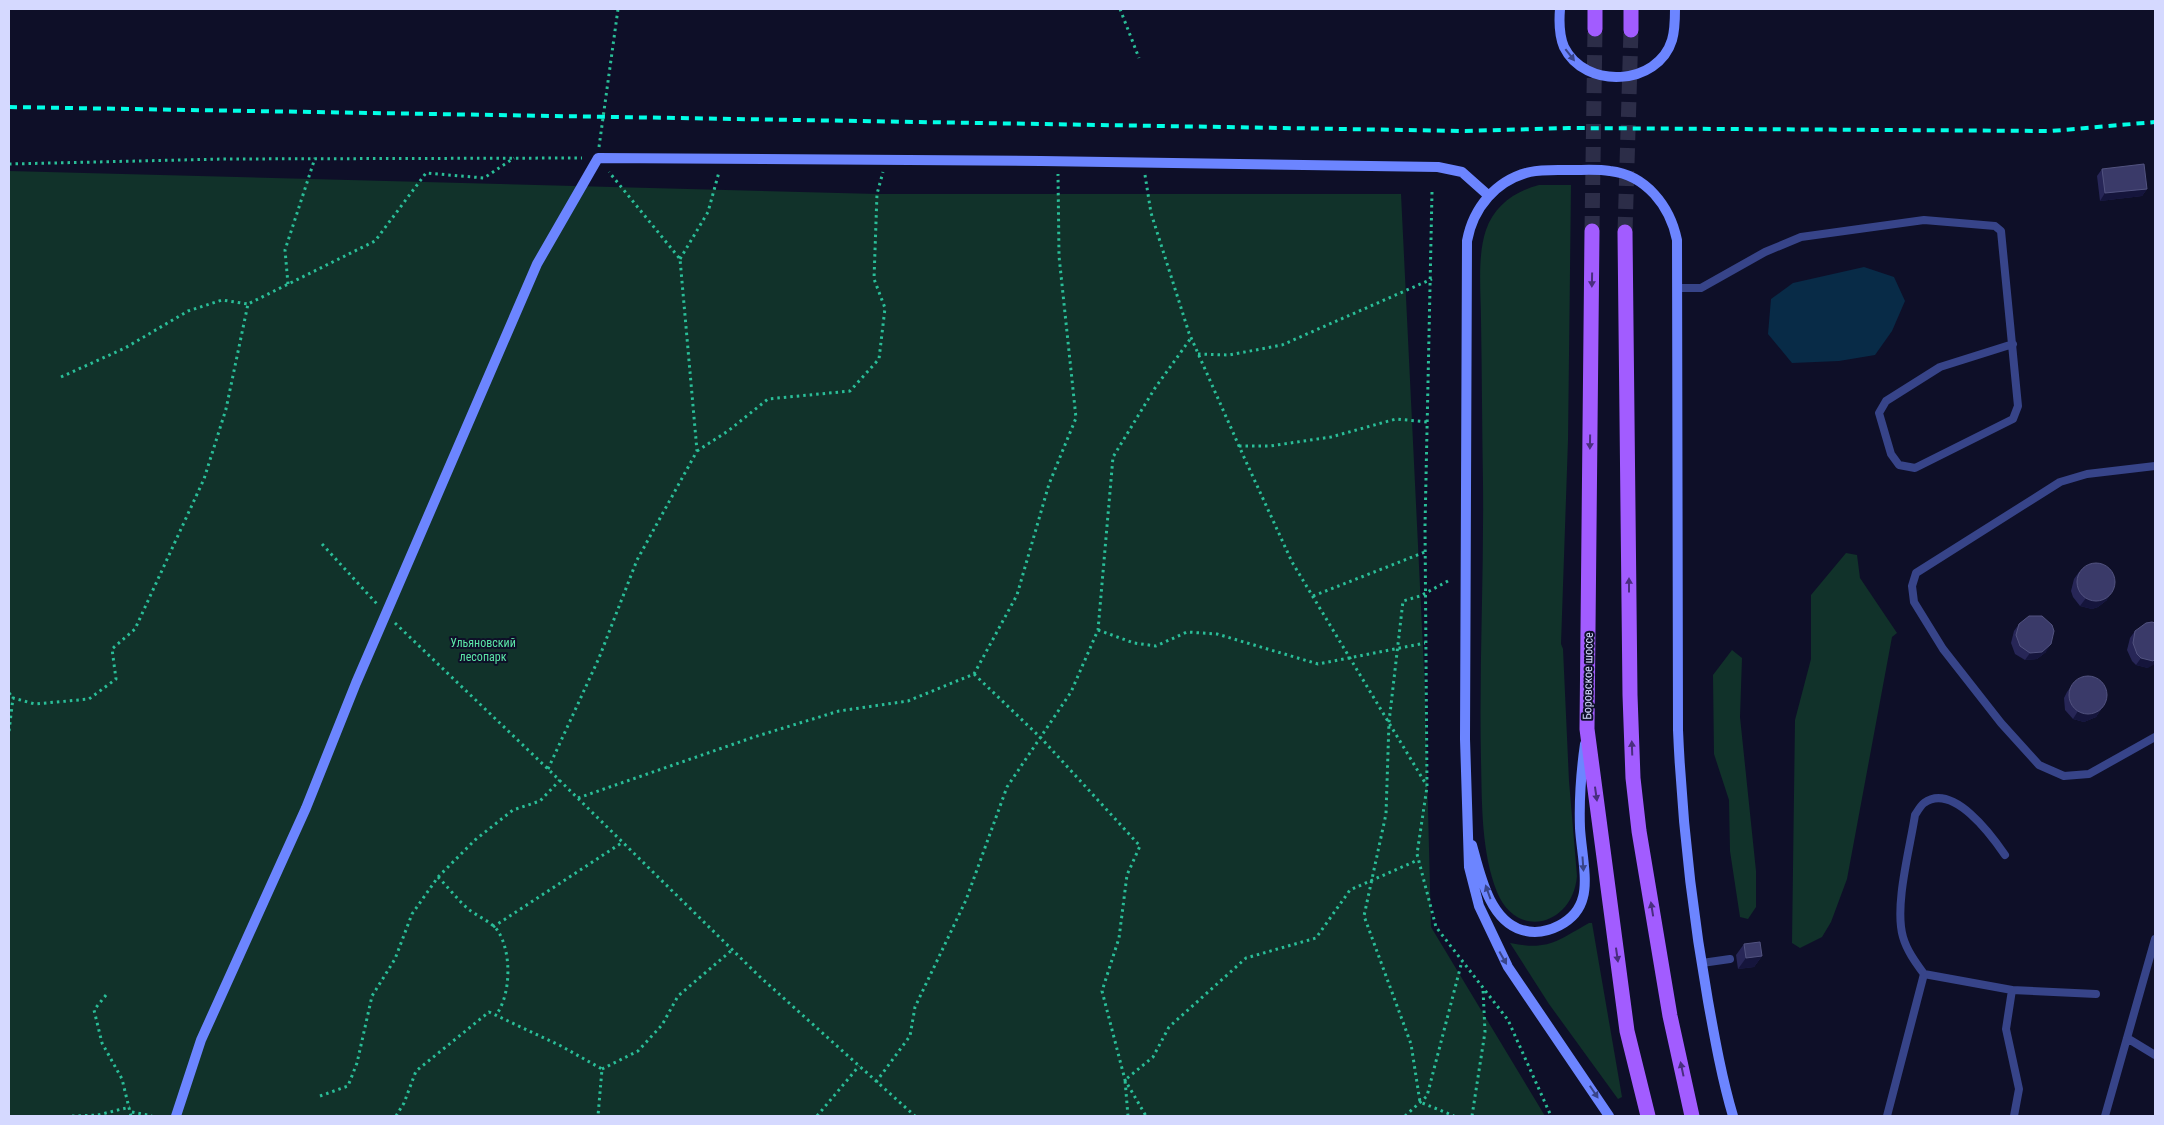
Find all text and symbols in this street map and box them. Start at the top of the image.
one-way arrow [1565,48,1575,62]
one-way arrow [1588,272,1596,288]
one-way arrow [1586,434,1594,450]
one-way arrow [1625,577,1633,593]
street label: Боровское шоссе [1580,632,1596,720]
park label: Ульяновский лесопарк [450,636,516,664]
one-way arrow [1628,740,1636,756]
one-way arrow [1592,787,1600,803]
one-way arrow [1579,857,1587,873]
one-way arrow [1484,885,1491,900]
one-way arrow [1648,901,1656,917]
one-way arrow [1614,948,1622,964]
one-way arrow [1499,950,1507,965]
one-way arrow [1678,1061,1686,1076]
one-way arrow [1589,1086,1599,1099]

